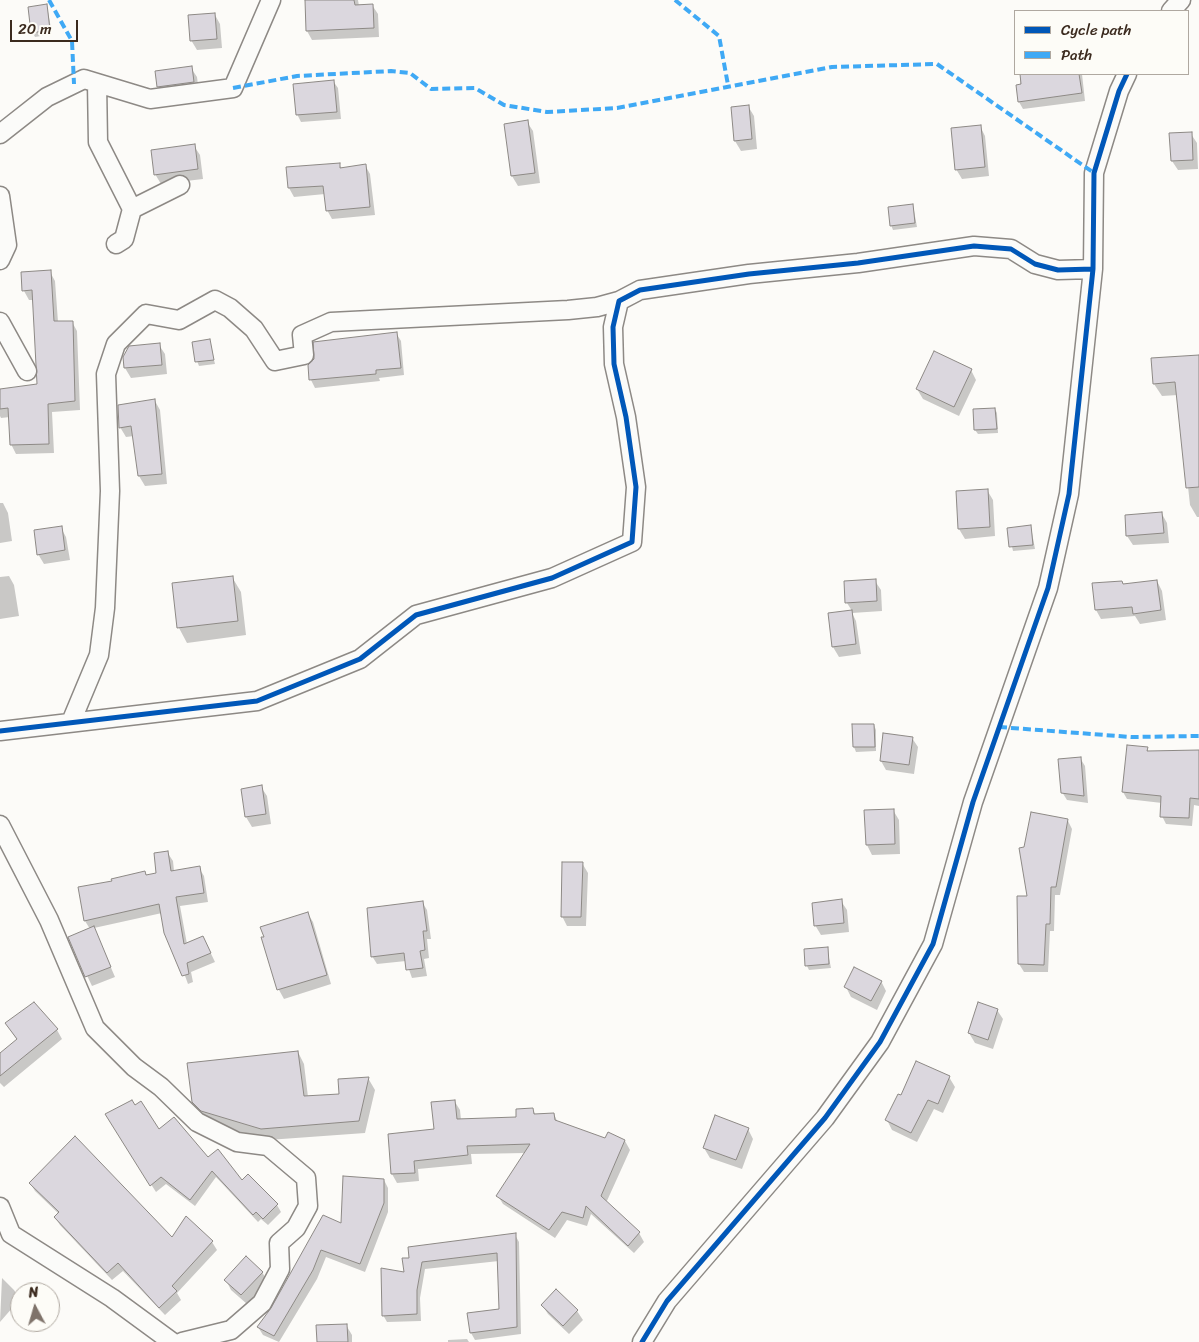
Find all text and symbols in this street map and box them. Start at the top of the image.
scale bar [12,10,80,42]
legend [1014,10,1189,75]
text: 20 m [18,16,52,42]
text: Cycle path [1061,17,1131,43]
text: Path [1061,42,1092,68]
text: N [27,1280,40,1306]
north arrow [10,1282,60,1332]

